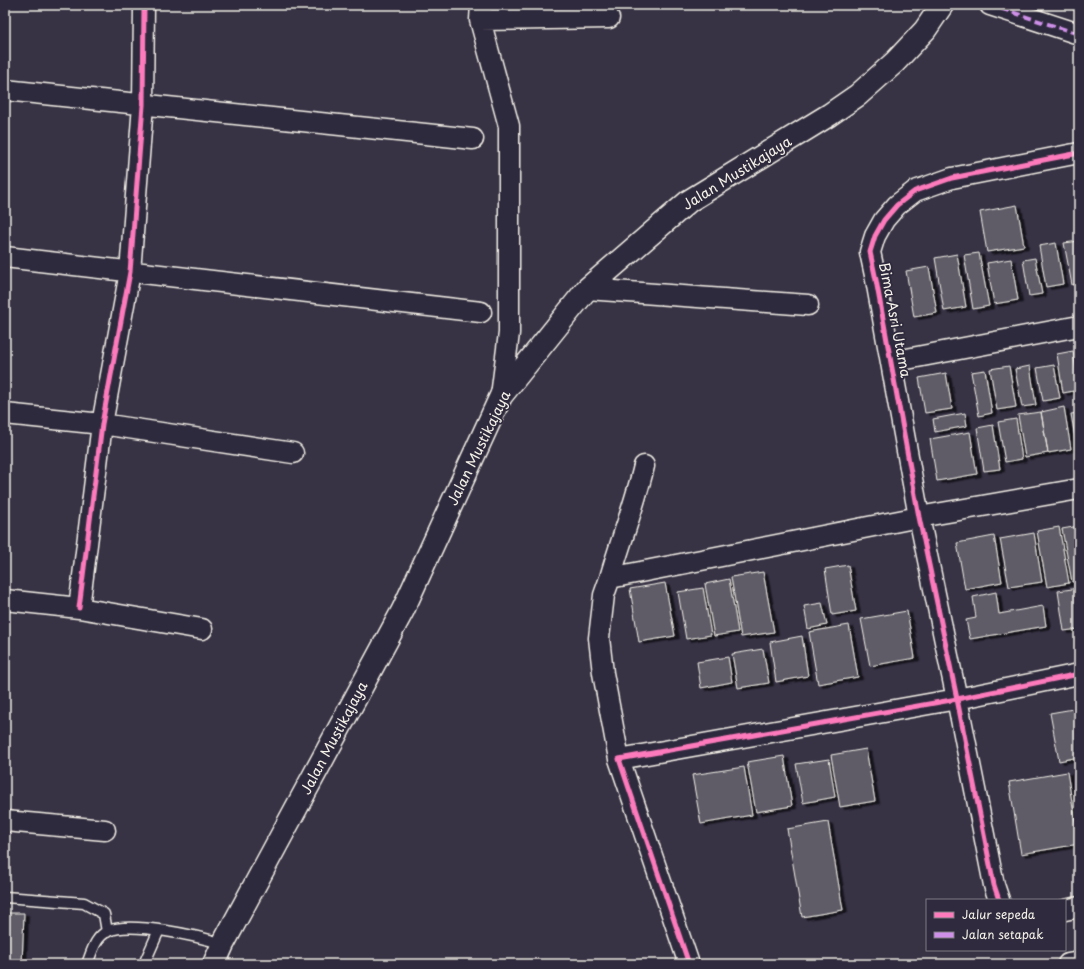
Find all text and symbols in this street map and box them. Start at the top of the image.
street label: Jalan Mustikajaya [678,130,796,215]
street label: Bima Asri Utama [874,261,917,379]
street label: Jalan Mustikajaya [442,387,516,509]
street label: Jalan Mustikajaya [295,677,372,798]
legend [926,899,1066,951]
text: Jalur sepeda [962,905,1036,923]
text: Jalan setapak [962,925,1044,943]

